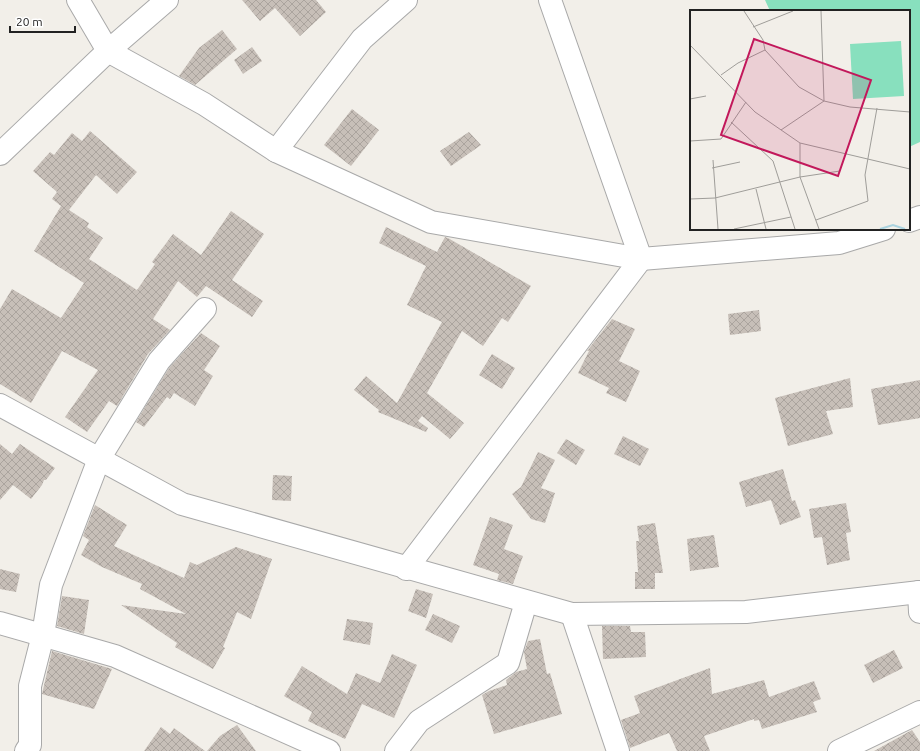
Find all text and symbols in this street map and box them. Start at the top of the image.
scale bar [10,8,75,34]
inset map [690,10,910,230]
text: 20 m [16,15,43,28]

